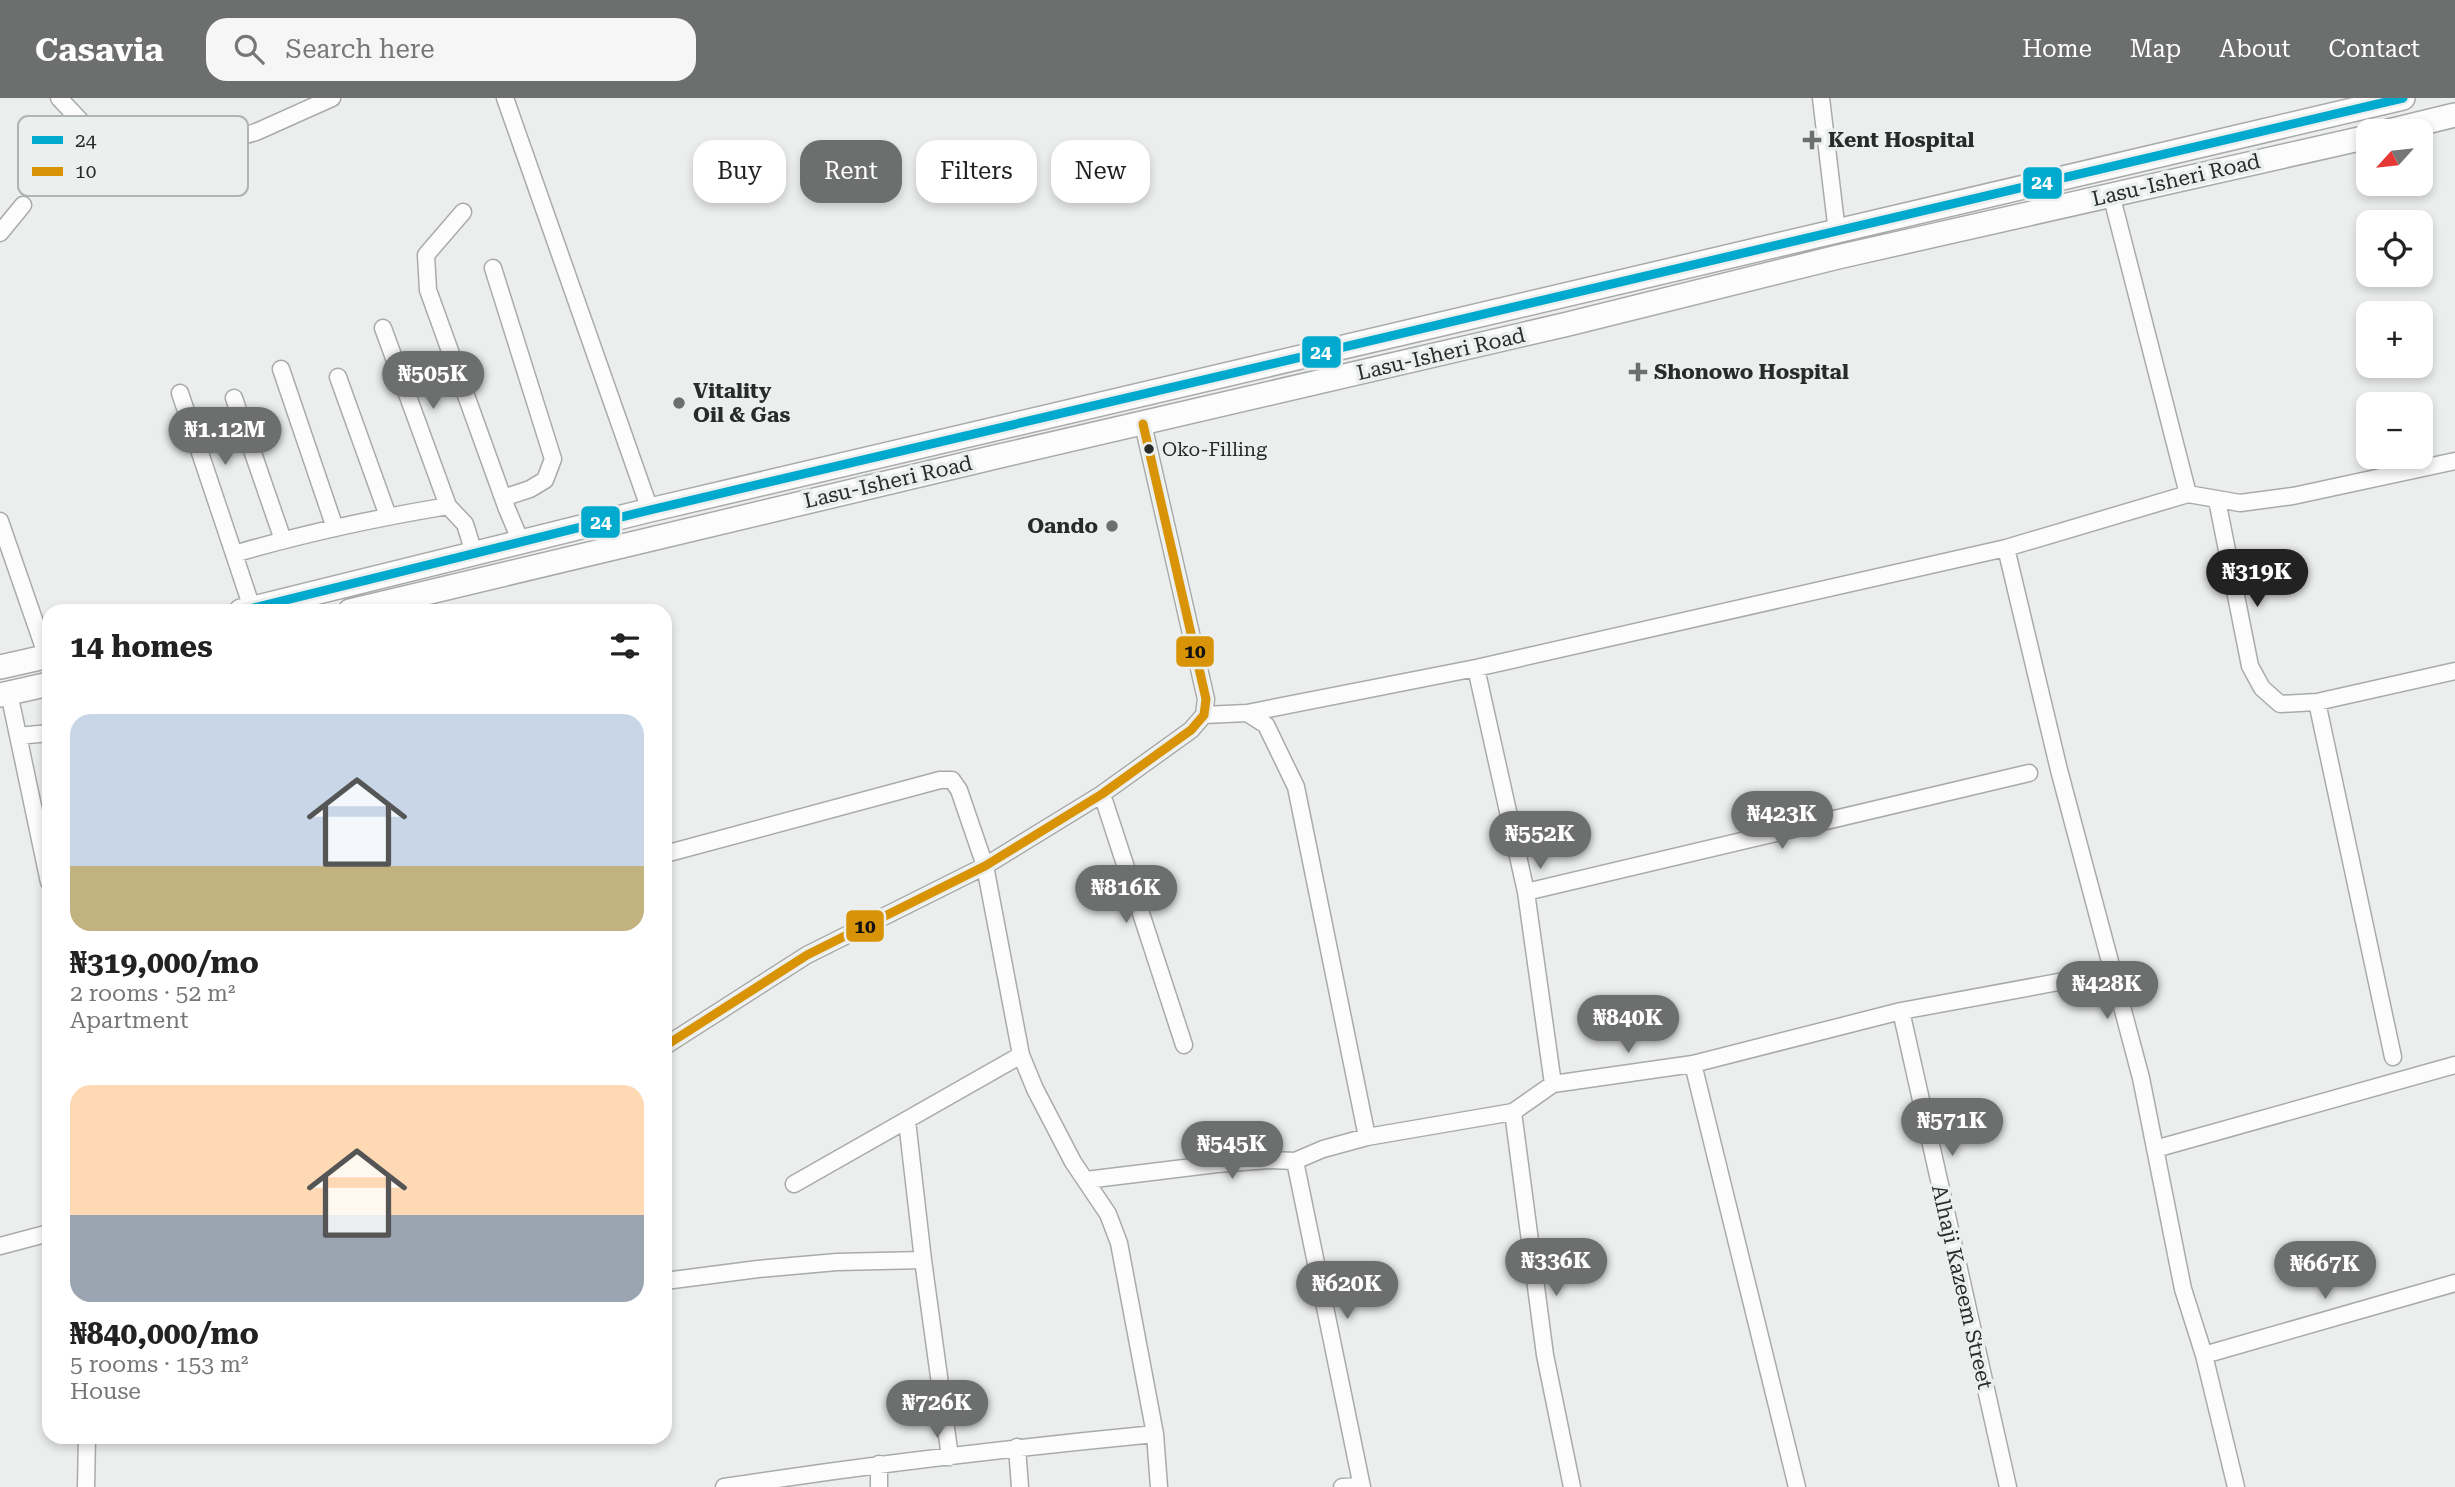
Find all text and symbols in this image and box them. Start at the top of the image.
search box [206,18,696,81]
text: Casavia [35,30,164,69]
icon: search [230,30,268,68]
text: Search here [286,34,434,64]
text: Home [2022,35,2092,63]
text: Map [2130,35,2181,63]
text: About [2219,35,2290,63]
text: Contact [2328,35,2420,63]
legend [18,116,248,196]
north arrow [2356,119,2432,196]
map controls [2356,119,2433,469]
place label: Kent Hospital [1828,128,1975,152]
text: 24 [75,129,97,152]
marker: Kent Hospital [1802,130,1822,150]
chip: Buy [693,140,786,203]
chip: Rent [800,140,902,203]
chip: Filters [916,140,1037,203]
chip: New [1051,140,1150,203]
street label: Lasu-Isheri Road [2089,149,2263,211]
text: 10 [75,160,96,183]
line badge: 24 [2022,166,2063,200]
text: 24 [2031,171,2053,194]
button: locate [2356,210,2433,287]
button: + [2356,301,2433,378]
street label: Lasu-Isheri Road [1354,323,1528,385]
line badge: 24 [1301,335,1342,369]
text: 24 [1310,341,1332,364]
pin: ₦505K [384,352,482,411]
text: ₦505K [398,360,468,387]
place label: Shonowo Hospital [1654,360,1849,384]
marker: Shonowo Hospital [1628,362,1648,382]
place label: Vitality Oil & Gas [693,379,791,427]
button: − [2356,392,2433,469]
marker: Vitality Oil & Gas [671,395,687,411]
pin: ₦1.12M [168,408,282,467]
text: ₦1.12M [185,416,265,443]
place label: Oko-Filling [1162,438,1267,461]
marker: Oko-Filling [1142,442,1156,456]
street label: Lasu-Isheri Road [801,451,975,513]
line badge: 24 [580,505,621,539]
text: 24 [590,511,612,534]
place label: Oando [1027,514,1098,538]
marker: Oando [1104,518,1120,534]
pin: ₦319K [2208,550,2306,609]
text: ₦319K [2222,558,2292,585]
icon: filters [606,627,644,665]
text: 14 homes [70,629,213,664]
line badge: 10 [1175,635,1215,668]
text: 10 [1184,640,1206,663]
icon: home [294,759,420,885]
pin: ₦423K [1733,792,1831,851]
text: ₦423K [1747,800,1817,827]
pin: ₦552K [1491,812,1589,871]
text: ₦552K [1505,820,1575,847]
pin: ₦816K [1077,866,1175,925]
text: ₦816K [1091,874,1161,901]
line badge: 10 [845,909,885,943]
text: 10 [854,915,876,938]
text: ₦319,000/mo [70,945,259,980]
pin: ₦428K [2058,962,2156,1021]
text: ₦428K [2072,970,2142,997]
text: 2 rooms · 52 m² [70,980,236,1007]
pin: ₦840K [1579,996,1677,1055]
text: ₦840K [1593,1004,1663,1031]
text: Apartment [70,1007,189,1034]
pin: ₦571K [1903,1098,2001,1158]
text: ₦571K [1917,1107,1987,1134]
pin: ₦545K [1183,1122,1281,1181]
icon: home [294,1130,420,1256]
text: ₦545K [1197,1130,1267,1157]
street label: Alhaji Kazeem Street [1927,1183,1997,1392]
pin: ₦336K [1507,1238,1605,1298]
pin: ₦667K [2276,1242,2374,1301]
text: ₦336K [1521,1247,1591,1274]
text: ₦667K [2290,1250,2360,1277]
pin: ₦620K [1298,1262,1396,1321]
text: ₦620K [1312,1270,1382,1297]
text: ₦840,000/mo [70,1316,259,1351]
text: 5 rooms · 153 m² [70,1351,248,1378]
text: House [70,1378,141,1405]
pin: ₦726K [888,1380,986,1440]
text: ₦726K [902,1389,972,1416]

